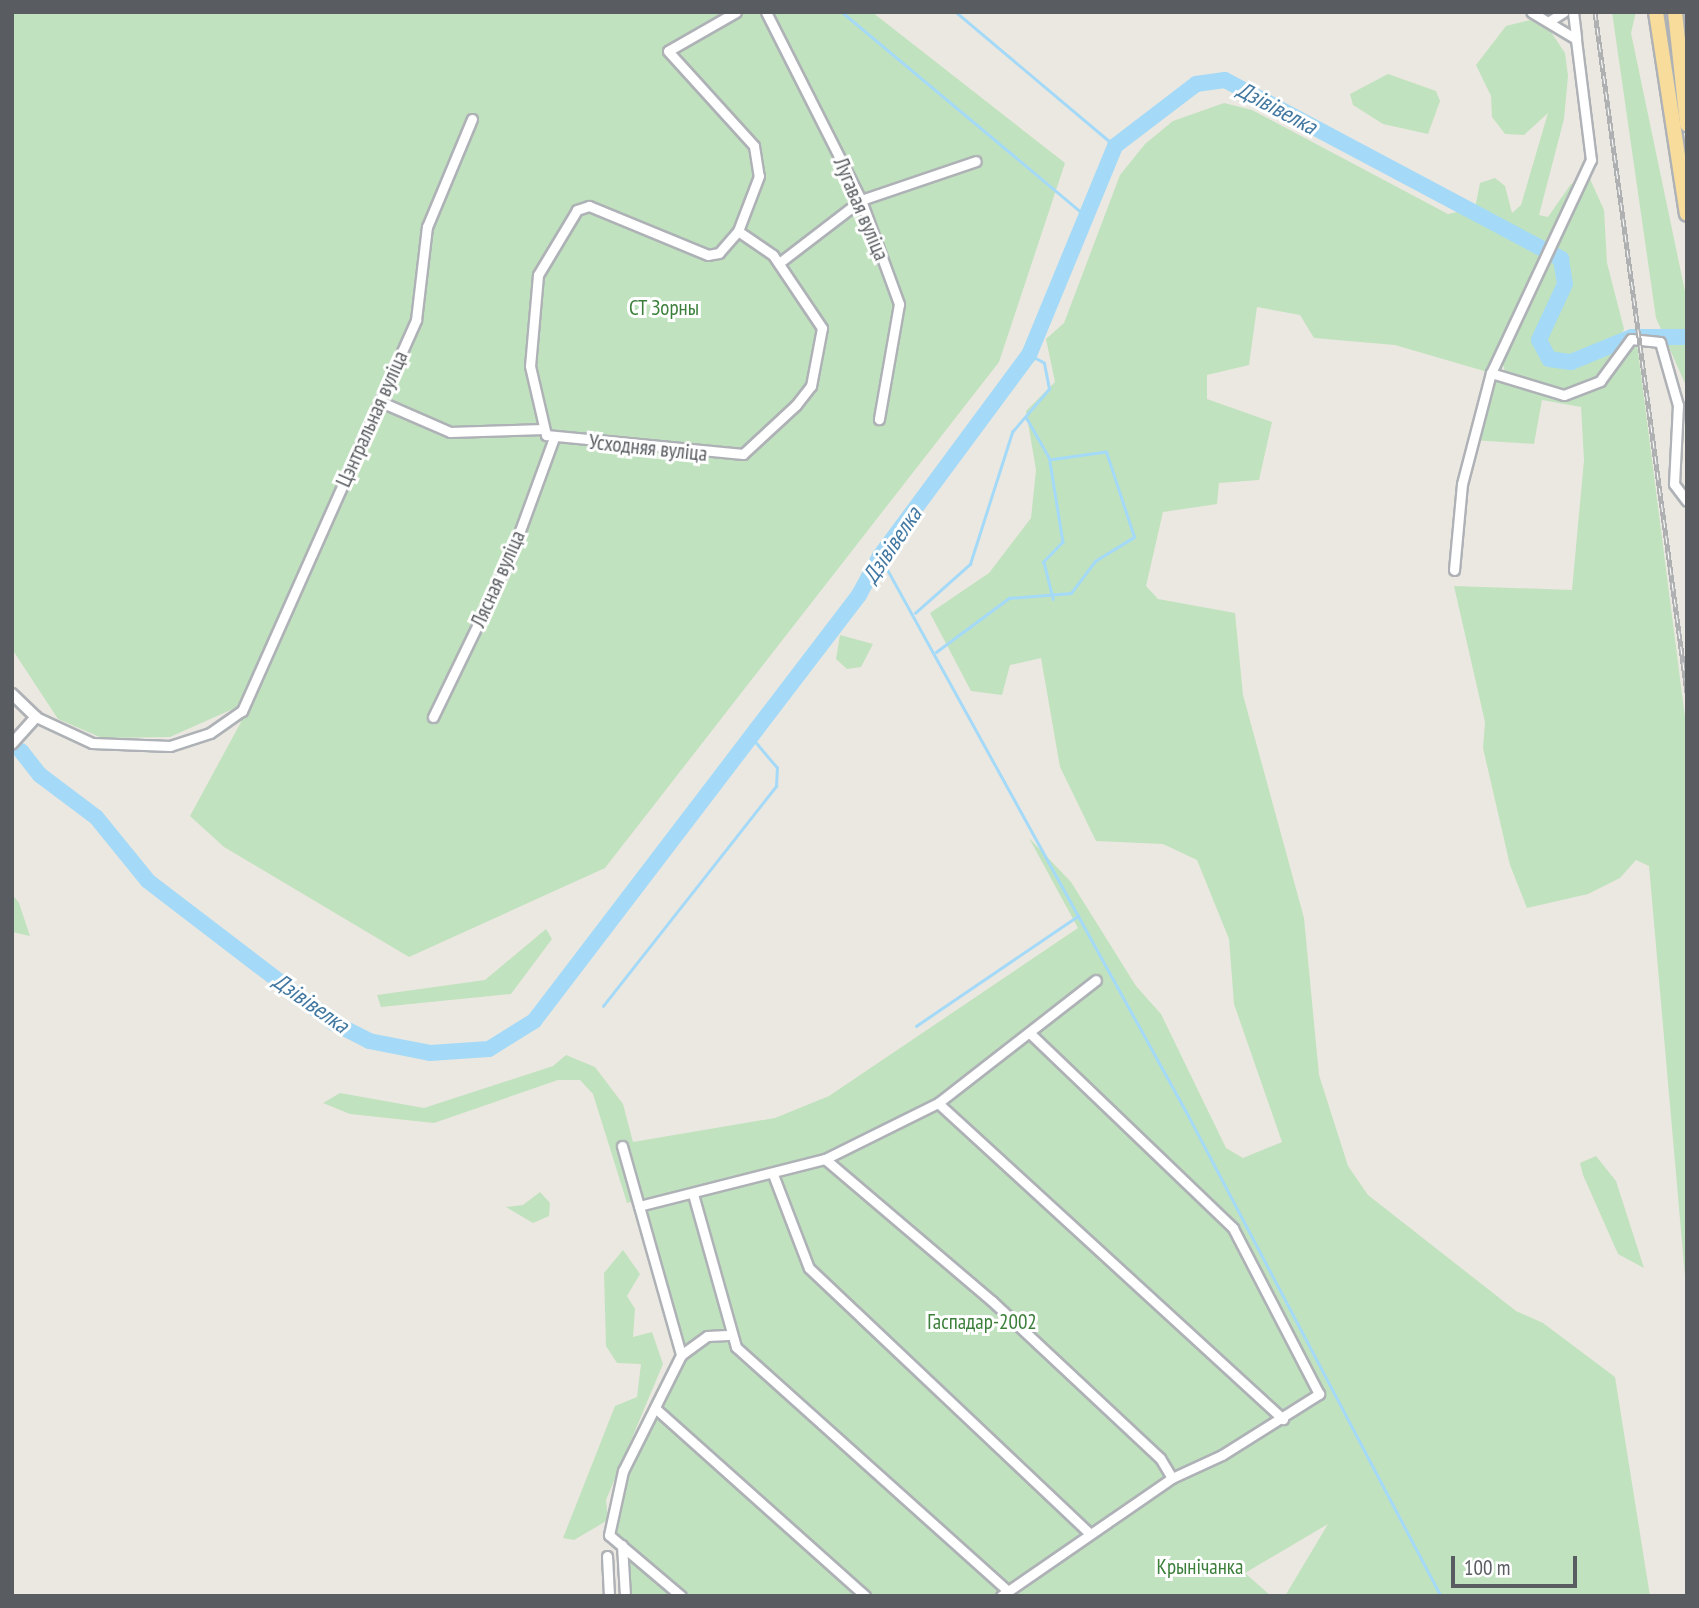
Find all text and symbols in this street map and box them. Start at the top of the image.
water label: Дзівівелка [1233,76,1321,140]
street label: Лугавая вуліца [828,154,894,264]
park label: СТ Зорны [629,295,699,321]
street label: Цэнтральная вуліца [331,347,413,491]
street label: Усходняя вуліца [588,429,708,467]
water label: Дзівівелка [857,502,927,588]
street label: Лясная вуліца [466,527,530,631]
water label: Дзівівелка [268,967,354,1039]
park label: Гаспадар-2002 [927,1309,1037,1335]
scale bar [1454,1542,1580,1586]
park label: Крынічанка [1157,1554,1243,1580]
text: 100 m [1464,1554,1510,1581]

